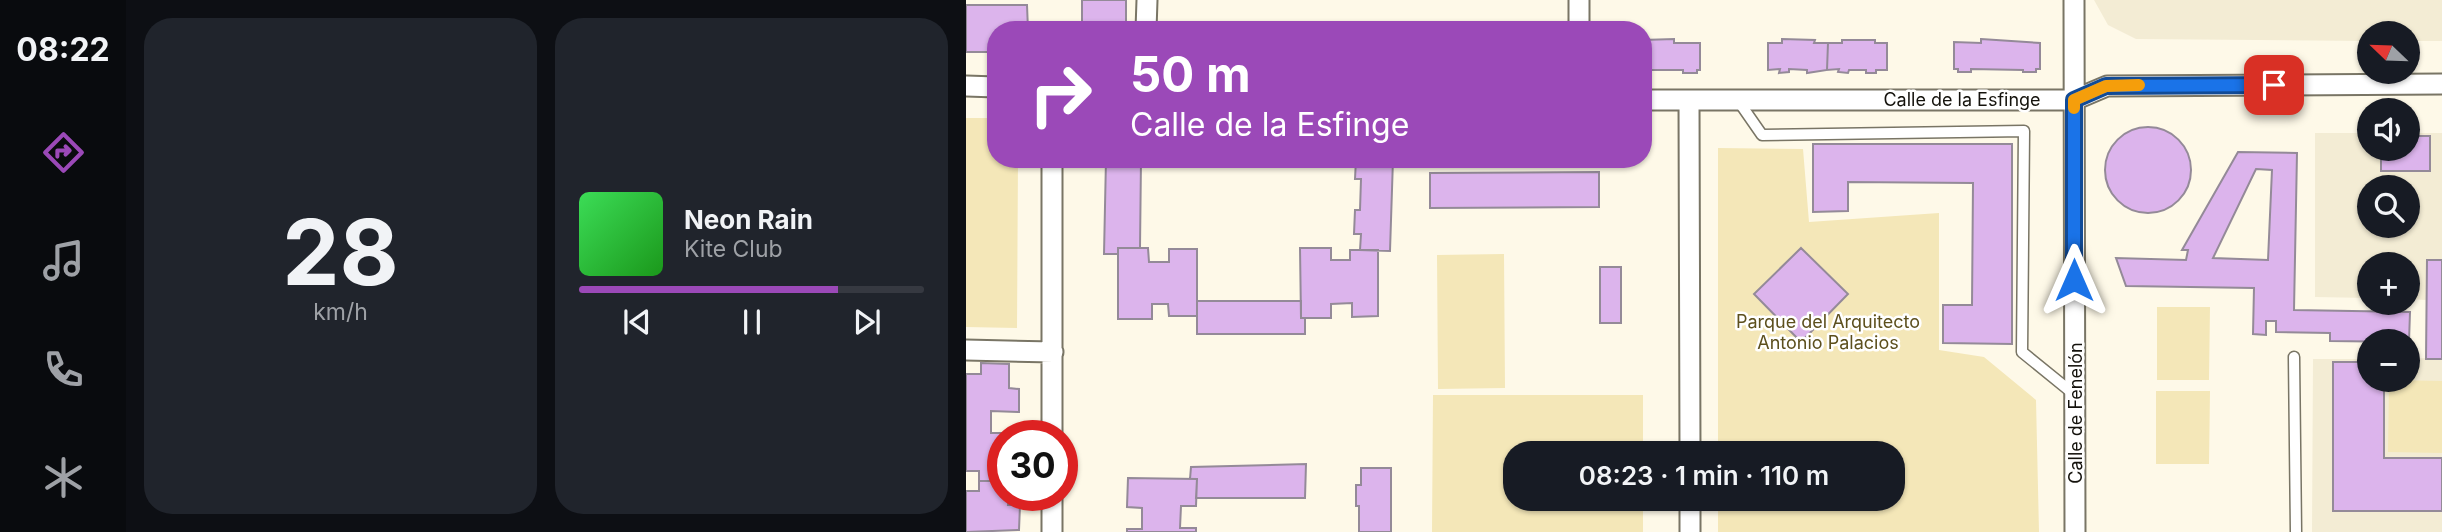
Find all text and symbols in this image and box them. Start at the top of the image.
north arrow [2357,21,2420,84]
map controls [2357,21,2420,392]
text: 08:22 [16,30,110,69]
text: 50 m [1130,45,1251,104]
icon: right [1015,49,1106,140]
pin [2244,55,2304,115]
icon: arrive [2255,66,2293,104]
street label: Calle de la Esfinge [1883,89,2041,110]
button: sound [2357,98,2420,161]
text: Calle de la Esfinge [1130,105,1409,144]
icon: directions [39,128,88,177]
button: search [2357,175,2420,238]
text: 28 [282,197,399,307]
text: Neon Rain [684,204,813,235]
text: Kite Club [684,235,783,263]
icon: music [39,236,88,285]
position arrow [2037,243,2111,317]
button: + [2357,252,2420,315]
text: km/h [313,298,368,326]
icon: previous [618,303,656,341]
icon: pause [733,303,771,341]
icon: next [848,303,886,341]
park label: Parque del Arquitecto Antonio Palacios [1736,311,1920,353]
button: − [2357,329,2420,392]
street label: Calle de Fenelón [2065,342,2086,484]
icon: phone [39,345,88,394]
speed limit sign: 30 [987,420,1078,511]
icon: climate [39,453,88,502]
text: 08:23 · 1 min · 110 m [1579,460,1829,491]

